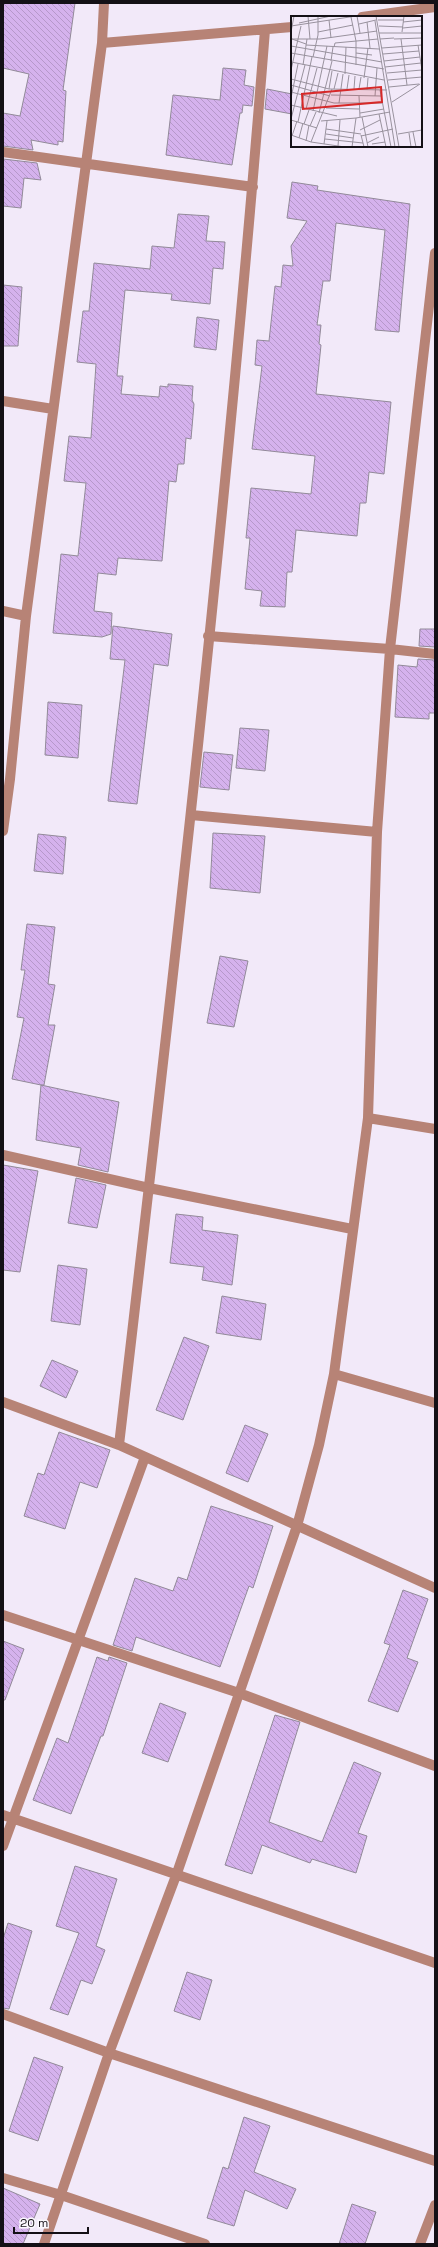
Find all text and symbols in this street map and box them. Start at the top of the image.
inset map [291,16,422,147]
scale bar [14,2209,88,2235]
text: 20 m [20,2215,48,2231]

